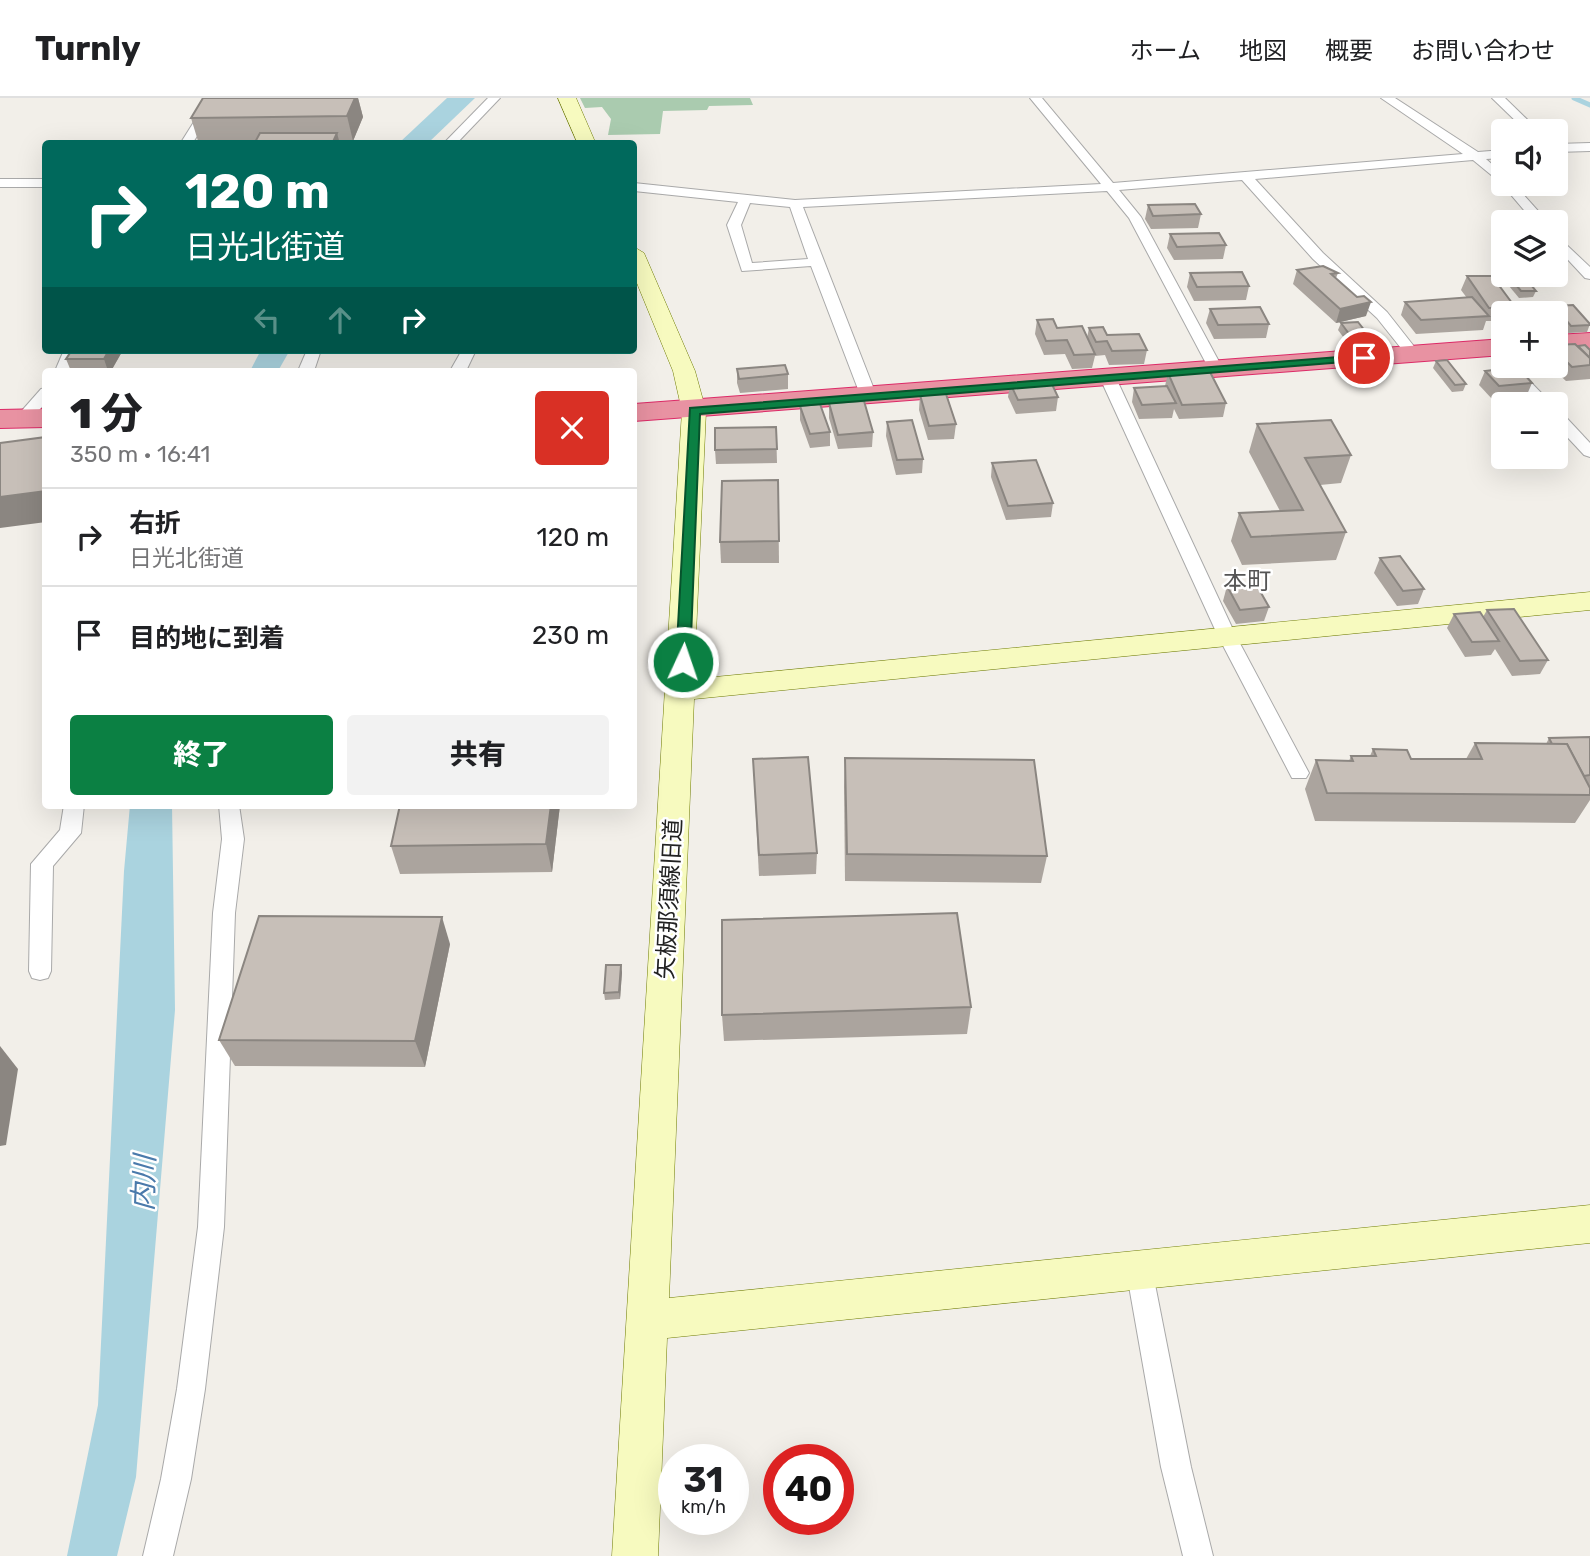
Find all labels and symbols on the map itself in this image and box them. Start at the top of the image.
pin [1334,328,1394,388]
district label: 本町 [1223,567,1271,595]
position arrow [646,625,720,699]
street label: 矢板那須線旧道 [651,818,687,980]
water label: 内川 [127,1151,162,1212]
speed limit sign: 40 [763,1444,854,1535]

